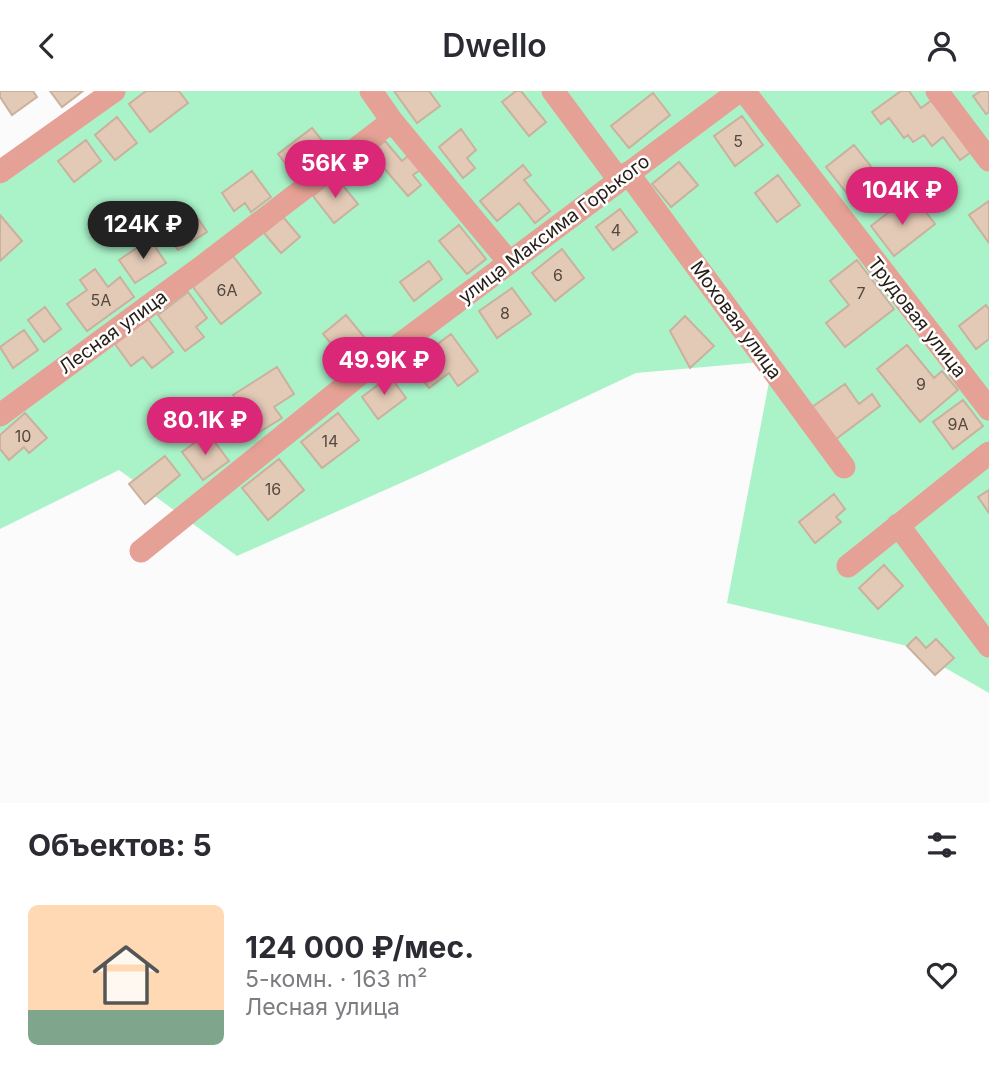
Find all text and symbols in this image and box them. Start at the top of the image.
text: Dwello [442,26,547,65]
icon: back [28,27,66,65]
icon: person [923,27,961,65]
house number: 5 [733,131,743,151]
pin: 56K ₽ [286,141,384,200]
text: 56K ₽ [301,149,369,177]
street label: улица Максима Горького [454,150,654,308]
pin: 104K ₽ [845,167,959,227]
text: 104K ₽ [862,176,942,204]
pin: 124K ₽ [86,201,200,261]
text: 124K ₽ [104,210,182,238]
house number: 4 [611,220,621,240]
street label: Трудовая улица [863,252,971,382]
street label: Моховая улица [685,256,787,384]
house number: 6 [553,265,563,285]
house number: 6А [217,280,237,300]
house number: 7 [856,283,866,303]
street label: Лесная улица [54,285,172,379]
house number: 5А [91,290,111,310]
house number: 8 [500,303,510,323]
pin: 49.9K ₽ [319,337,449,397]
text: 49.9K ₽ [338,346,430,374]
house number: 9 [916,374,926,394]
pin: 80.1K ₽ [140,397,270,457]
text: 80.1K ₽ [163,406,247,434]
house number: 9А [948,414,968,434]
house number: 10 [15,426,31,446]
house number: 14 [322,431,338,451]
house number: 16 [265,479,281,499]
icon: filters [923,826,961,864]
text: Объектов: 5 [28,827,212,863]
text: 124 000 ₽/мес. [245,929,474,965]
icon: home [84,933,168,1017]
icon: heart [923,956,961,994]
text: 5-комн. · 163 m² [245,965,427,993]
text: Лесная улица [245,993,400,1021]

